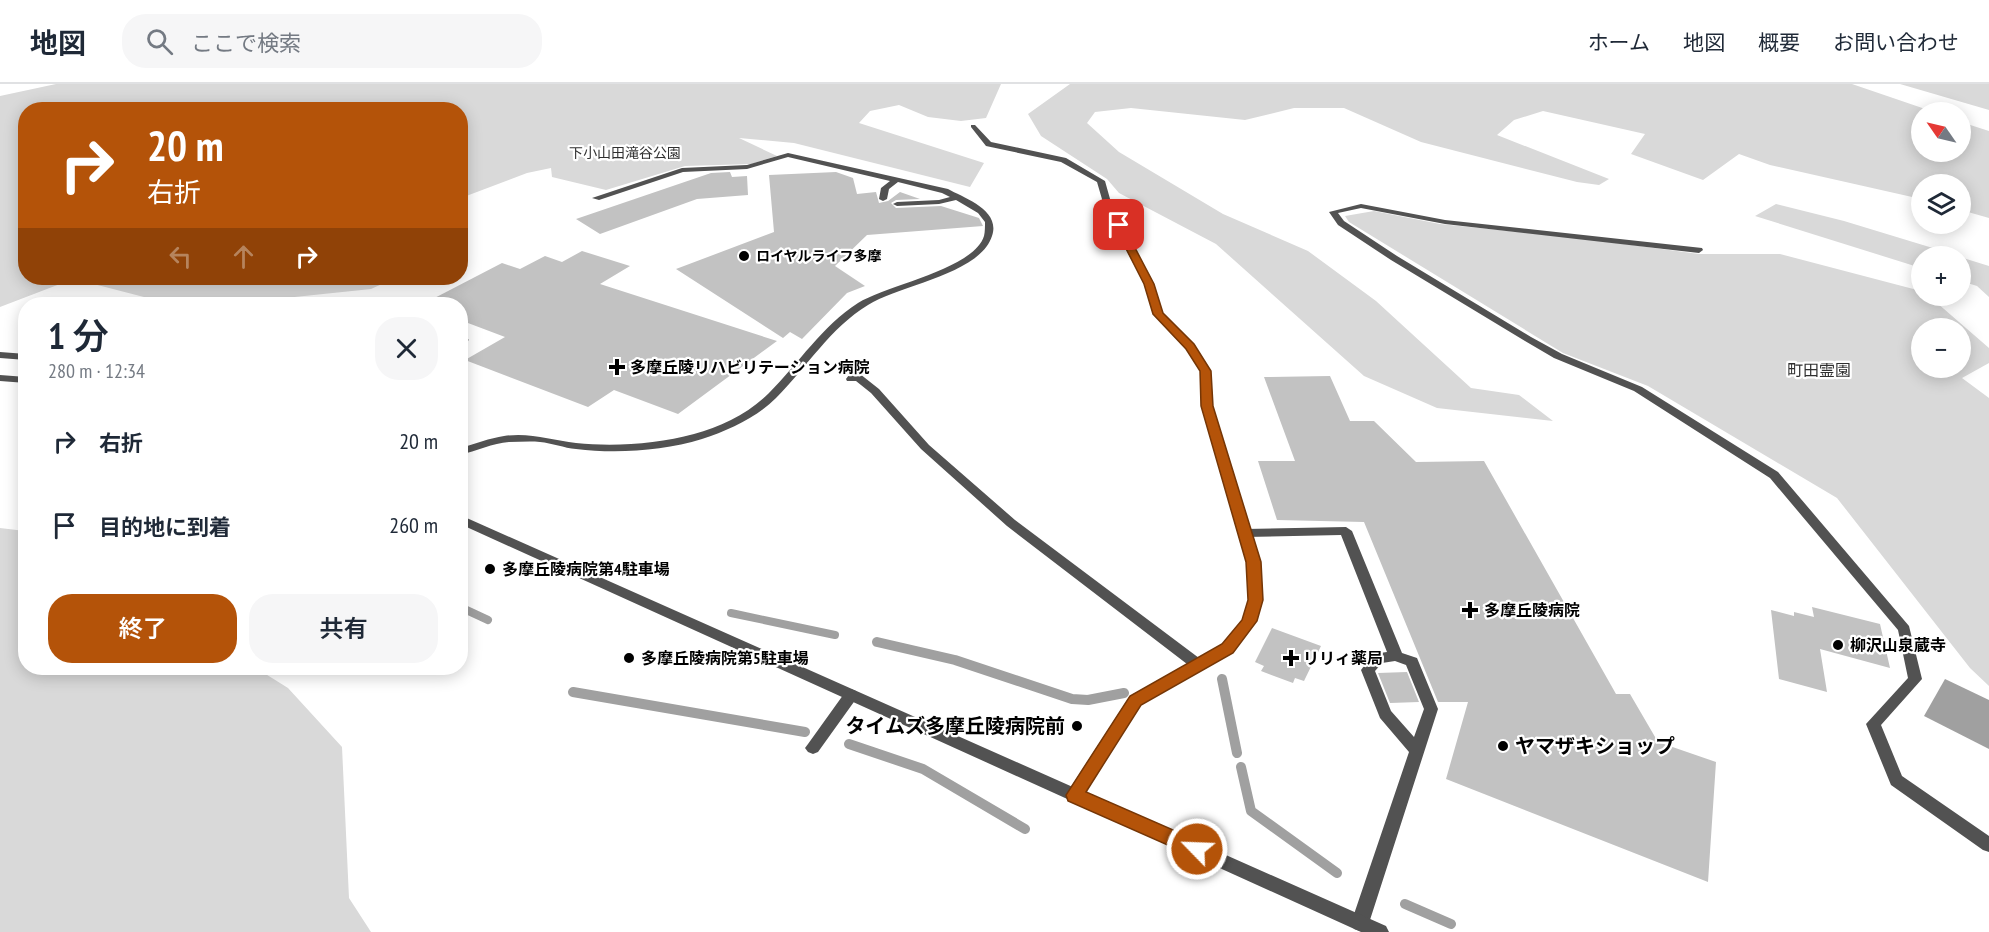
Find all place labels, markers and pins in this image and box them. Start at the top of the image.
pin [1093,199,1144,250]
place label: ロイヤルライフ多摩 [756,247,882,265]
marker: ロイヤルライフ多摩 [737,249,751,263]
place label: 多摩丘陵リハビリテーション病院 [630,357,870,377]
marker: 多摩丘陵リハビリテーション病院 [608,358,626,376]
place label: 多摩丘陵病院第4駐車場 [502,559,670,579]
marker: 多摩丘陵病院第4駐車場 [483,562,497,576]
place label: 多摩丘陵病院 [1484,600,1580,620]
marker: 多摩丘陵病院 [1461,601,1479,619]
place label: 柳沢山泉蔵寺 [1850,635,1946,655]
marker: 柳沢山泉蔵寺 [1831,638,1845,652]
place label: 多摩丘陵病院第5駐車場 [641,648,809,668]
place label: リリィ薬局 [1303,648,1383,668]
marker: 多摩丘陵病院第5駐車場 [622,651,636,665]
marker: リリィ薬局 [1284,651,1298,665]
place label: タイムズ多摩丘陵病院前 [845,713,1065,739]
marker: タイムズ多摩丘陵病院前 [1070,719,1084,733]
place label: ヤマザキショップ [1515,733,1675,759]
marker: ヤマザキショップ [1496,739,1510,753]

